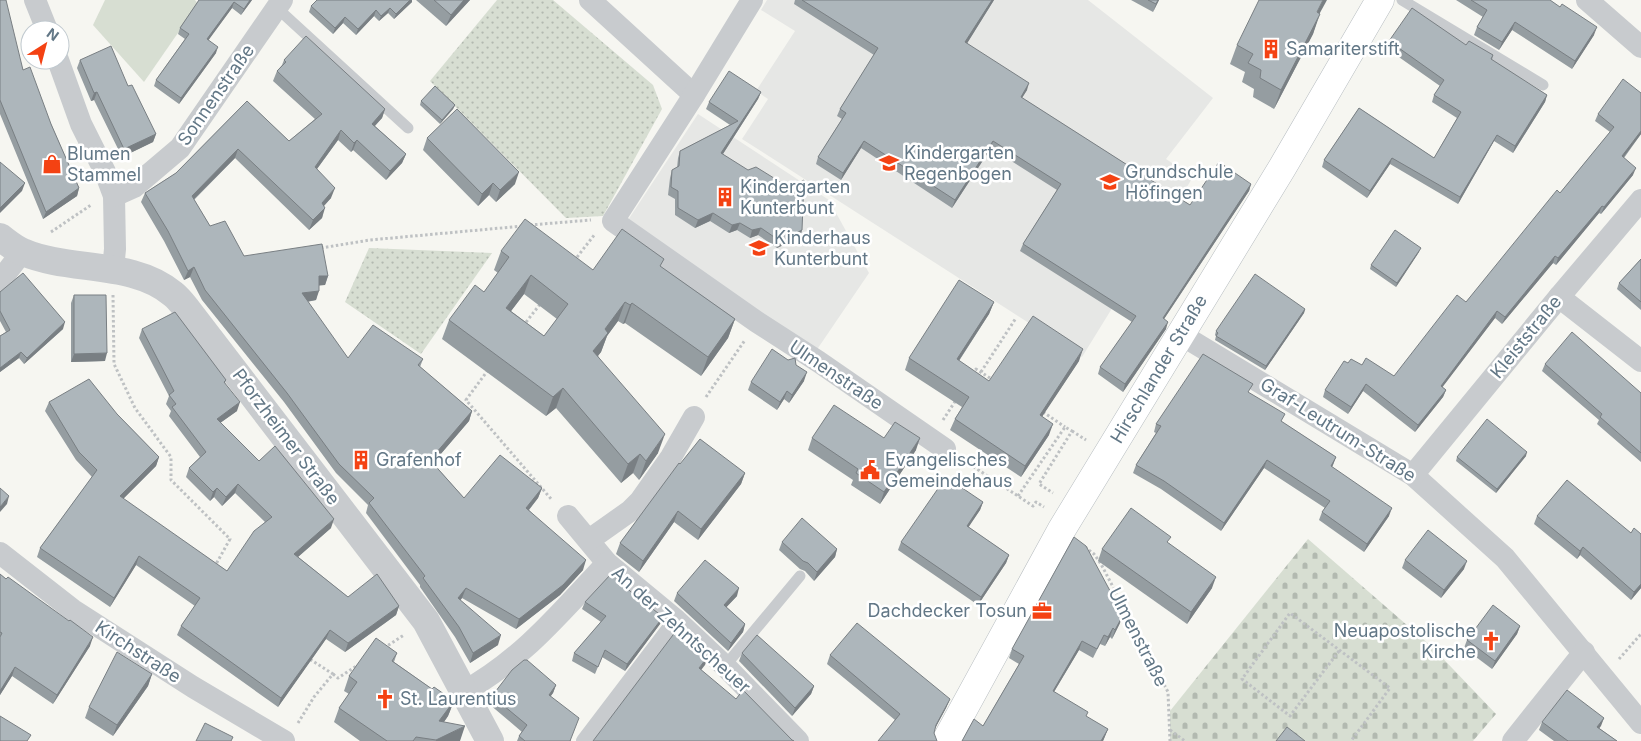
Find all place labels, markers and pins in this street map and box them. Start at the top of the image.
building icon: Samariterstift [1260,38,1282,60]
place label: Samariterstift [1286,38,1400,59]
place label: Kindergarten Regenbogen [904,142,1014,184]
place label: Blumen Stammel [67,143,141,185]
school or university icon: Kindergarten Regenbogen [878,152,900,174]
shop icon: Blumen Stammel [41,153,63,175]
place label: Grundschule Höfingen [1125,161,1233,203]
school or university icon: Grundschule Höfingen [1099,171,1121,193]
place label: Kindergarten Kunterbunt [740,176,850,218]
building icon: Kindergarten Kunterbunt [714,186,736,208]
place label: Kinderhaus Kunterbunt [774,227,871,269]
school or university icon: Kinderhaus Kunterbunt [748,237,770,259]
building icon: Grafenhof [350,449,372,471]
place label: Grafenhof [376,449,462,470]
place label: Evangelisches Gemeindehaus [885,449,1013,491]
public building icon: Evangelisches Gemeindehaus [859,459,881,481]
place label: Dachdecker Tosun [868,600,1027,621]
office icon: Dachdecker Tosun [1031,600,1053,622]
place label: Neuapostolische Kirche [1334,620,1476,662]
church icon: Neuapostolische Kirche [1480,630,1502,652]
church icon: St. Laurentius [374,688,396,710]
place label: St. Laurentius [400,688,517,709]

